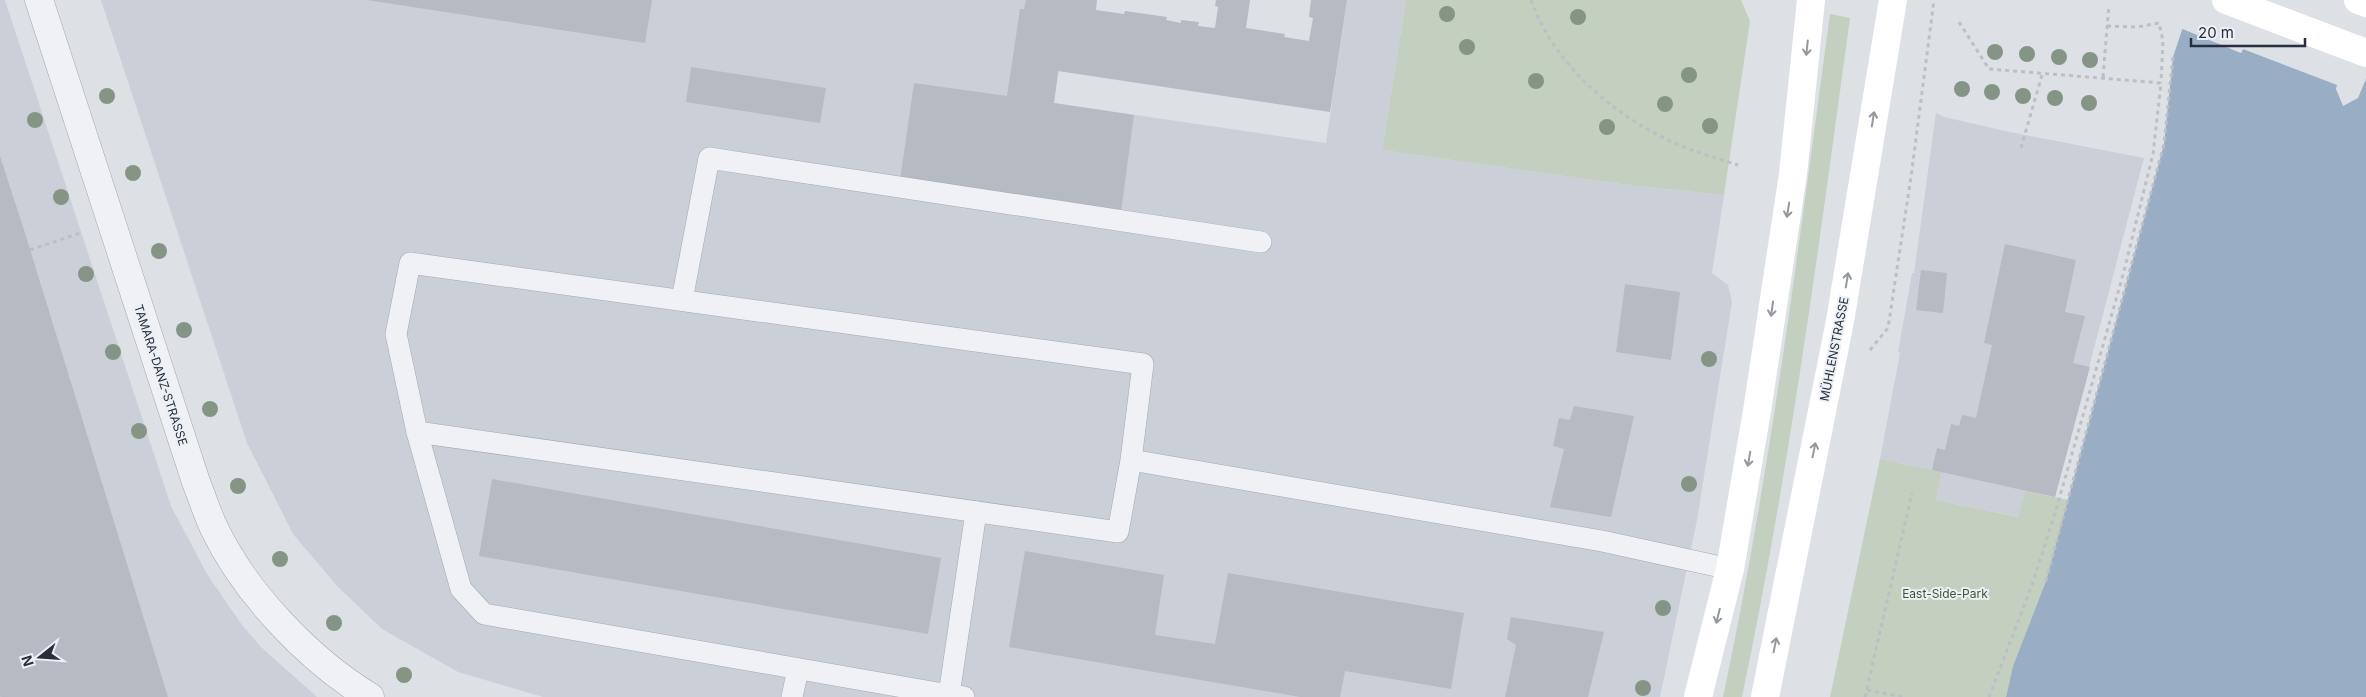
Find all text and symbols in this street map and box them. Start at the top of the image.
scale bar [2191,15,2305,47]
text: 20 m [2198,23,2234,42]
one-way arrow [1802,40,1811,56]
one-way arrow [1868,112,1878,128]
one-way arrow [1782,201,1792,217]
one-way arrow [1842,272,1852,288]
street label: MÜHLENSTRASSE [1817,296,1851,402]
one-way arrow [1767,300,1777,316]
street label: TAMARA-DANZ-STRASSE [131,303,191,447]
one-way arrow [1810,443,1820,459]
one-way arrow [1743,450,1753,466]
park label: East-Side-Park [1902,586,1988,601]
one-way arrow [1713,608,1722,624]
north arrow [15,632,65,682]
one-way arrow [1771,638,1781,654]
text: N [17,653,37,669]

